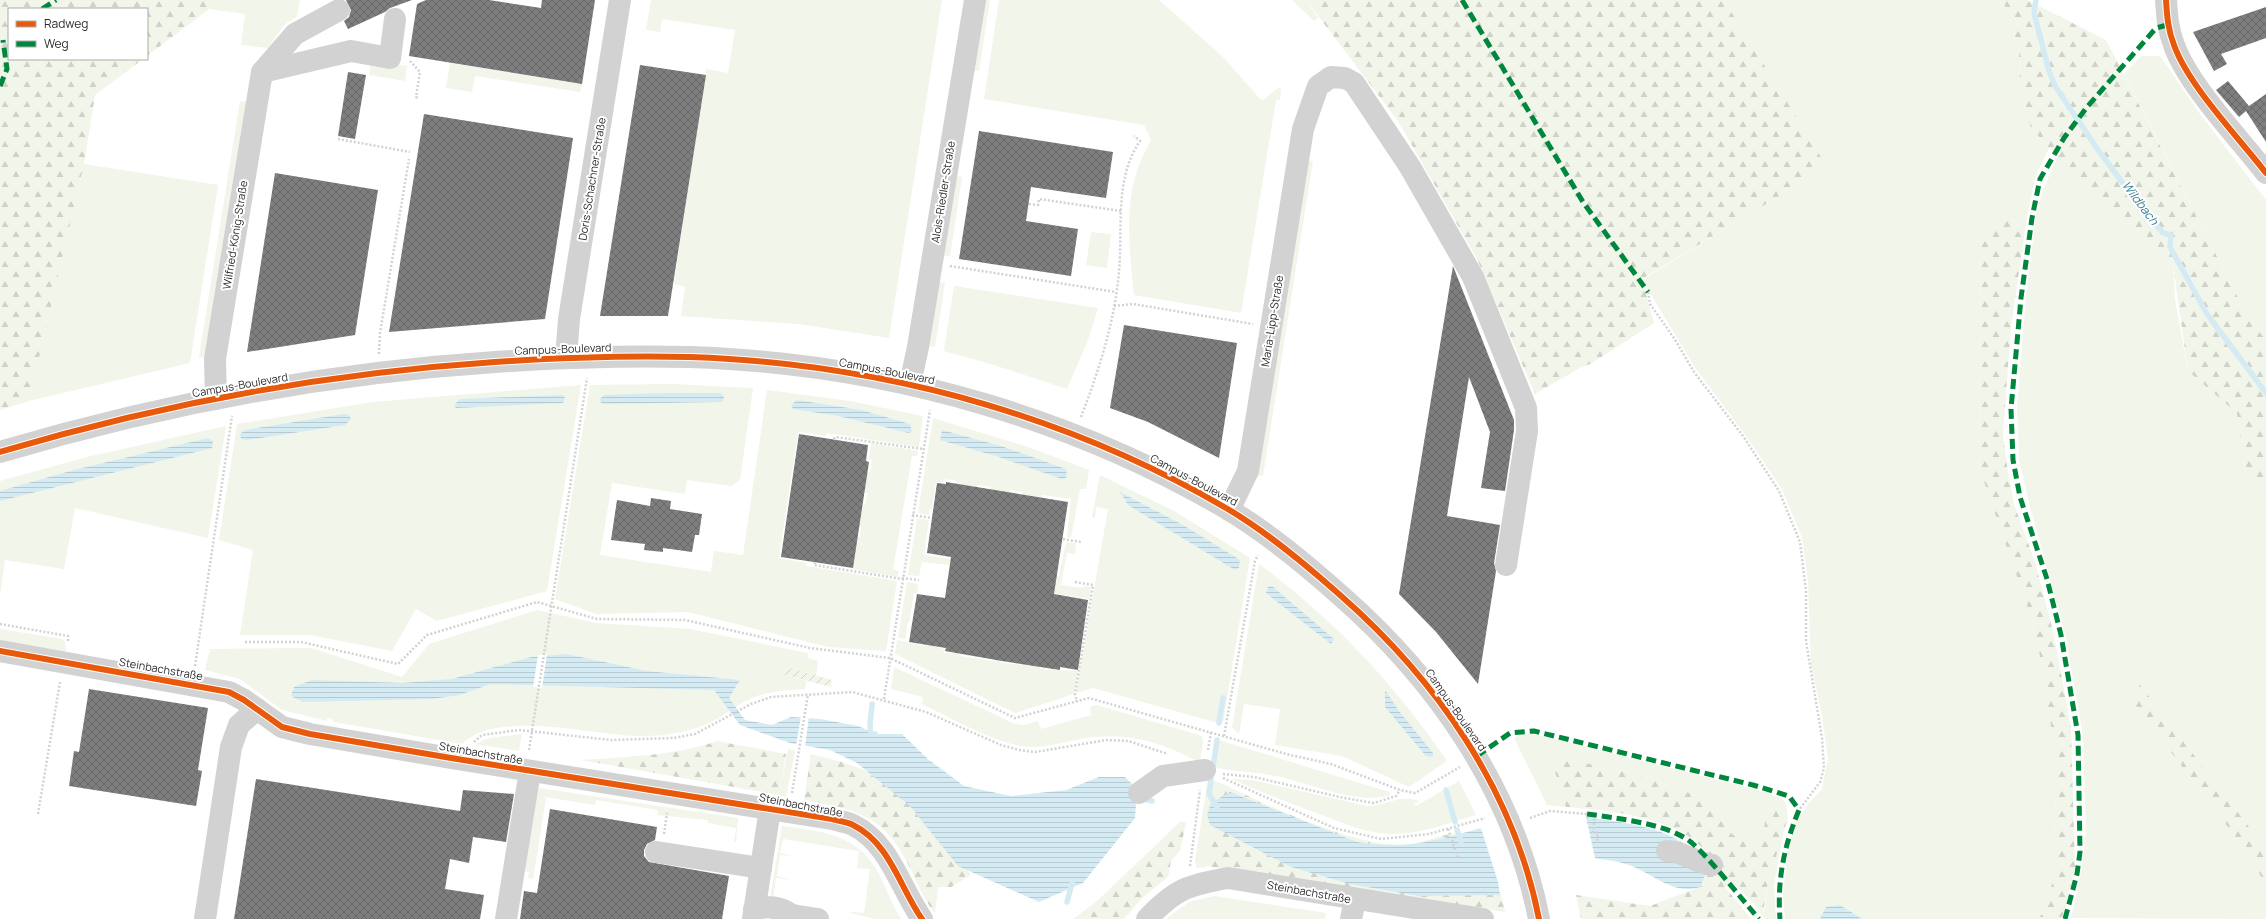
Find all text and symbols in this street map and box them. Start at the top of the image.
legend [8,8,148,60]
text: Radweg [44,15,88,32]
text: Weg [44,35,69,52]
street label: Doris-Schachner-Straße [574,116,609,242]
street label: Alois-Riedler-Straße [927,139,958,244]
water label: Wildbach [2118,177,2163,229]
street label: Wilfried-König-Straße [218,179,251,290]
street label: Maria-Lipp-Straße [1257,274,1286,368]
street label: Campus-Boulevard [514,339,612,358]
street label: Campus-Boulevard [838,354,936,387]
street label: Campus-Boulevard [191,369,289,400]
street label: Campus-Boulevard [1148,450,1241,509]
street label: Steinbachstraße [118,654,205,683]
street label: Campus-Boulevard [1422,666,1490,754]
street label: Steinbachstraße [438,738,525,767]
street label: Steinbachstraße [758,789,845,820]
street label: Steinbachstraße [1266,877,1353,906]

